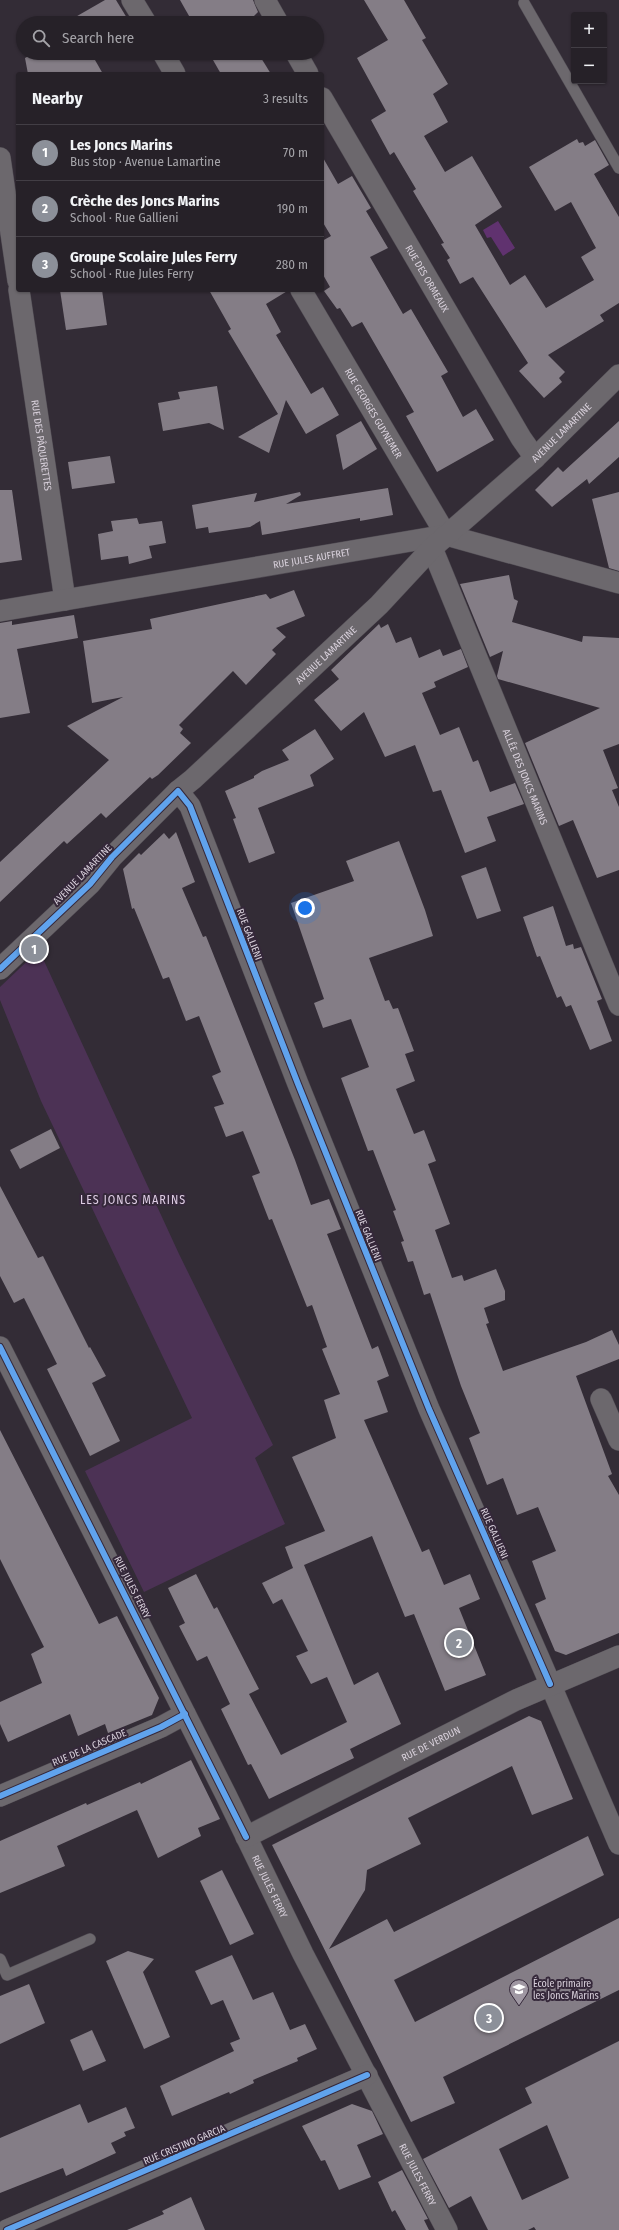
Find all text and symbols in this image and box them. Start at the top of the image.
map controls [571,12,607,84]
button: + [571,12,607,48]
search box [16,16,324,60]
icon: search [30,27,52,49]
text: Search here [62,29,134,47]
button: − [571,48,607,84]
text: Nearby [32,88,83,109]
text: 3 results [263,91,308,106]
text: Les Joncs Marins [70,136,172,154]
text: 1 [42,145,48,160]
text: 70 m [283,145,308,160]
text: Bus stop · Avenue Lamartine [70,154,221,169]
text: Crèche des Joncs Marins [70,192,219,210]
text: 2 [42,201,48,216]
text: 190 m [277,201,308,216]
text: School · Rue Gallieni [70,210,179,225]
street label: RUE DES ORMEAUX [402,243,451,315]
text: Groupe Scolaire Jules Ferry [70,248,237,266]
text: 3 [42,257,48,272]
text: 280 m [276,257,308,272]
text: School · Rue Jules Ferry [70,266,193,281]
street label: RUE GEORGES GUYNEMER [342,366,405,461]
street label: RUE DES PÂQUERETTES [28,399,54,492]
street label: AVENUE LAMARTINE [529,401,594,465]
street label: RUE JULES AUFFRET [272,546,351,571]
street label: AVENUE LAMARTINE [293,624,360,687]
street label: ALLÉE DES JONCS MARINS [500,727,550,827]
street label: AVENUE LAMARTINE [51,842,115,907]
your location [295,898,315,918]
street label: RUE GALLIENI [234,907,264,962]
pin: 1 [21,934,47,964]
district label: LES JONCS MARINS [80,1193,186,1207]
street label: RUE GALLIENI [352,1208,384,1263]
street label: RUE GALLIENI [478,1506,511,1561]
street label: RUE JULES FERRY [111,1554,153,1620]
pin: 2 [446,1628,472,1658]
street label: RUE DE VERDUN [400,1724,462,1764]
street label: RUE DE LA CASCADE [51,1727,129,1769]
street label: RUE JULES FERRY [249,1853,289,1920]
place label: École primaire les Joncs Marins [533,1976,599,2002]
school or university icon: École primaire les Joncs Marins [508,1978,530,2006]
pin: 3 [476,2003,502,2033]
street label: RUE CRISTINO GARCIA [142,2122,228,2168]
street label: RUE JULES FERRY [396,2142,438,2208]

